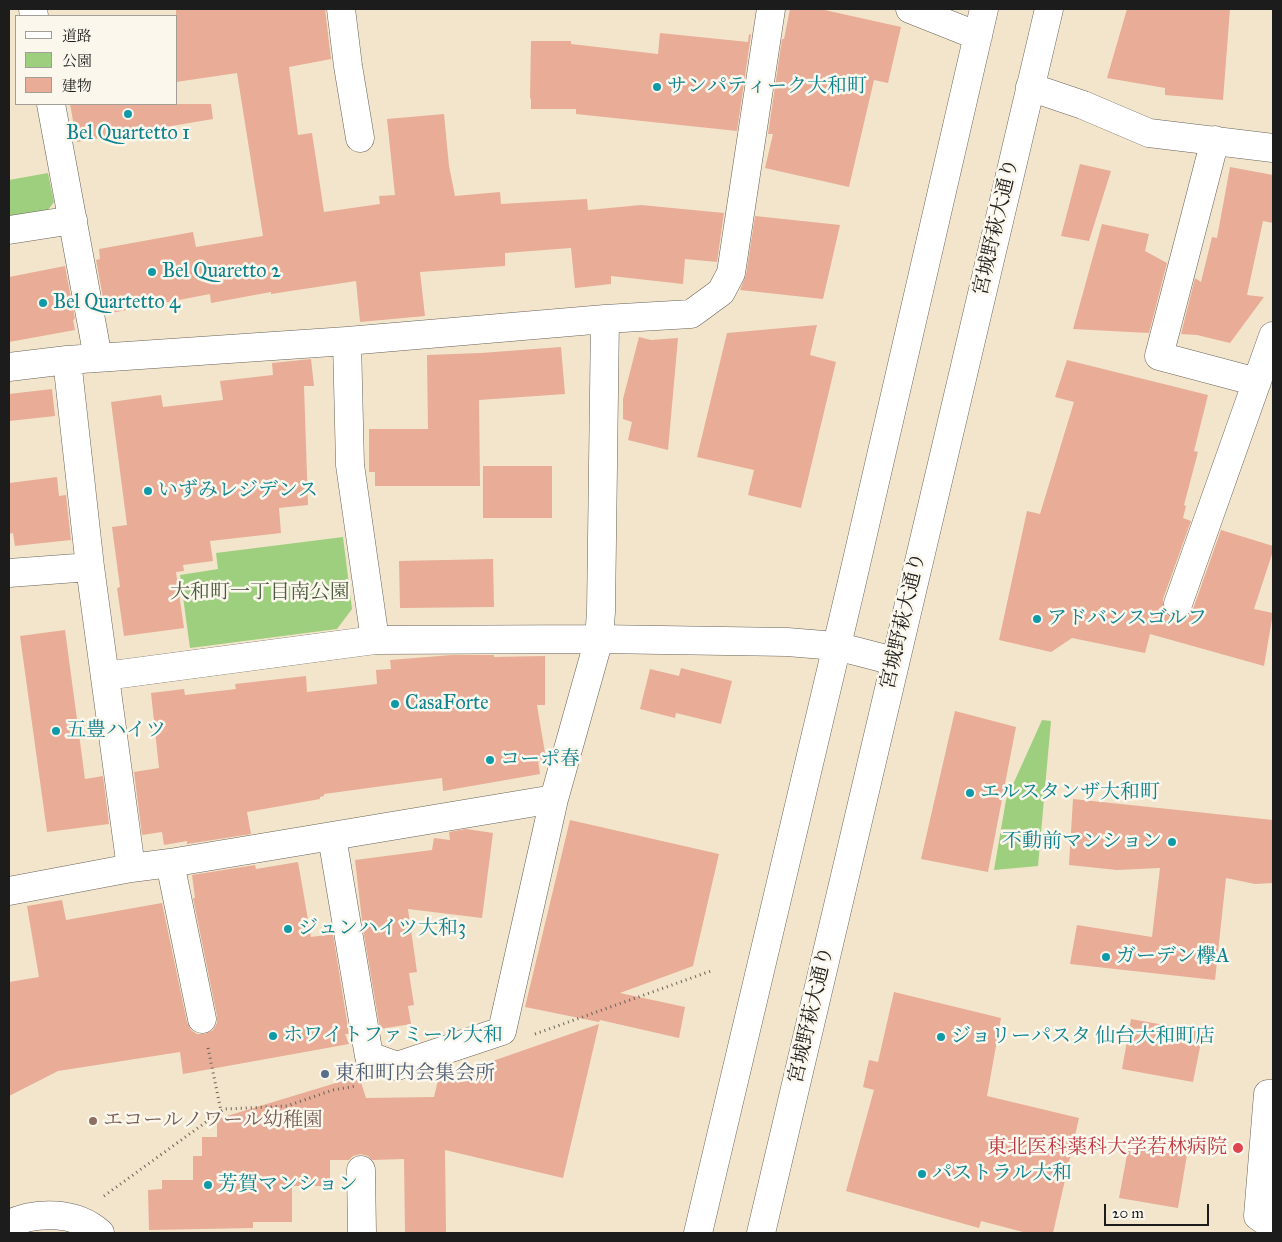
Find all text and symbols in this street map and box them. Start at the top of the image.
legend [15,15,178,105]
text: 道路 [62,27,92,45]
text: 公園 [62,52,92,70]
place label: サンパティーク大和町 [667,75,867,99]
text: 建物 [62,77,92,95]
marker: サンパティーク大和町 [651,81,663,93]
marker: Bel Quartetto 1 [122,108,134,120]
place label: Bel Quartetto 1 [66,122,190,146]
street label: 宮城野萩大通り [970,156,1024,298]
place label: Bel Quaretto 2 [162,260,281,284]
marker: Bel Quaretto 2 [146,266,158,278]
place label: Bel Quartetto 4 [53,291,180,315]
marker: Bel Quartetto 4 [37,297,49,309]
place label: いずみレジデンス [158,479,318,503]
marker: いずみレジデンス [142,485,154,497]
street label: 宮城野萩大通り [877,550,931,692]
park label: 大和町一丁目南公園 [170,581,350,605]
place label: アドバンスゴルフ [1047,607,1207,631]
marker: アドバンスゴルフ [1031,613,1043,625]
place label: CasaForte [405,692,489,716]
marker: CasaForte [389,698,401,710]
place label: 五豊ハイツ [66,719,166,743]
marker: 五豊ハイツ [50,725,62,737]
place label: コーポ春 [500,748,580,772]
marker: コーポ春 [484,754,496,766]
place label: エルスタンザ大和町 [980,781,1160,805]
marker: エルスタンザ大和町 [964,787,976,799]
place label: 不動前マンション [1002,830,1162,854]
marker: 不動前マンション [1166,836,1178,848]
place label: ジュンハイツ大和3 [298,917,466,941]
marker: ジュンハイツ大和3 [282,923,294,935]
street label: 宮城野萩大通り [785,944,839,1086]
place label: ガーデン欅A [1116,945,1229,969]
marker: ガーデン欅A [1100,951,1112,963]
place label: ホワイトファミール大和 [283,1024,503,1048]
place label: ジョリーパスタ 仙台大和町店 [951,1025,1215,1049]
marker: ホワイトファミール大和 [267,1030,279,1042]
marker: ジョリーパスタ 仙台大和町店 [935,1031,947,1043]
place label: 東和町内会集会所 [335,1062,495,1086]
marker: 東和町内会集会所 [319,1068,331,1080]
place label: エコールノワール幼稚園 [103,1109,323,1133]
marker: エコールノワール幼稚園 [87,1115,99,1127]
place label: 東北医科薬科大学若林病院 [987,1136,1227,1160]
marker: 東北医科薬科大学若林病院 [1231,1141,1245,1155]
place label: パストラル大和 [932,1162,1072,1186]
marker: パストラル大和 [916,1168,928,1180]
place label: 芳賀マンション [218,1173,358,1197]
marker: 芳賀マンション [202,1179,214,1191]
scale bar [1107,1194,1212,1226]
text: 20 m [1112,1204,1144,1222]

